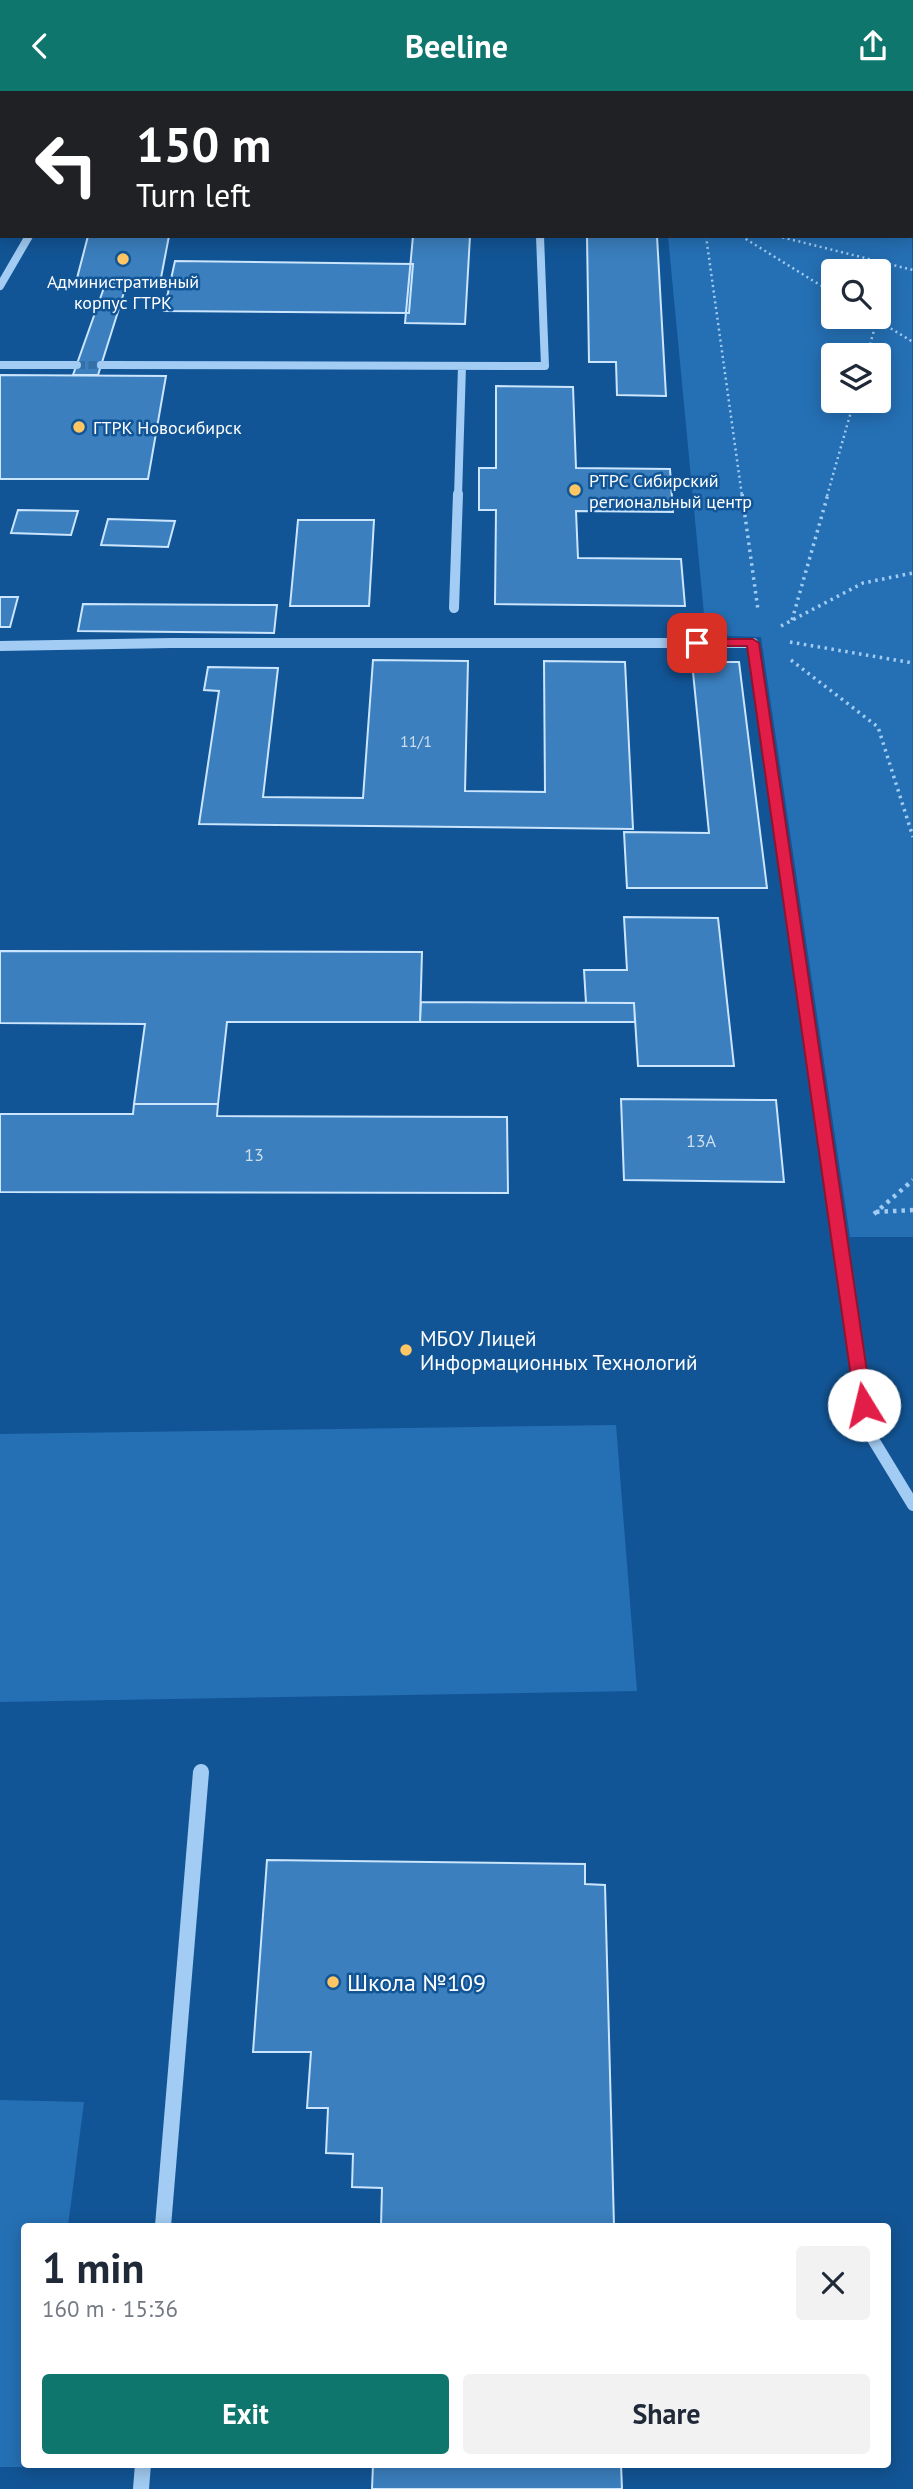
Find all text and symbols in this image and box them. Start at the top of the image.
text: Beeline [405,25,508,67]
icon: back [21,27,59,65]
icon: share [854,27,892,65]
text: 150 m [136,112,271,176]
icon: left [21,119,112,210]
text: Turn left [136,174,251,216]
marker: Административный корпус ГТРК [115,251,131,267]
map controls [821,259,891,413]
button: search [821,259,891,329]
place label: Административный корпус ГТРК [47,270,199,314]
button: layers [821,343,891,413]
place label: ГТРК Новосибирск [93,416,242,439]
marker: ГТРК Новосибирск [71,419,87,435]
place label: РТРС Сибирский региональный центр [589,469,752,513]
marker: РТРС Сибирский региональный центр [567,482,583,498]
pin [667,613,727,673]
icon: arrive [678,624,716,662]
house number: 11/1 [400,731,432,751]
house number: 13А [686,1129,717,1152]
house number: 13 [244,1143,264,1166]
place label: МБОУ Лицей Информационных Технологий [420,1325,697,1376]
marker: МБОУ Лицей Информационных Технологий [398,1342,414,1358]
position arrow [827,1368,901,1442]
place label: Школа №109 [347,1967,486,1998]
marker: Школа №109 [325,1974,341,1990]
text: 1 min [42,2240,144,2295]
button: close [796,2246,870,2320]
text: 160 m · 15:36 [42,2294,178,2323]
button: Exit [42,2374,449,2454]
button: Share [463,2374,870,2454]

